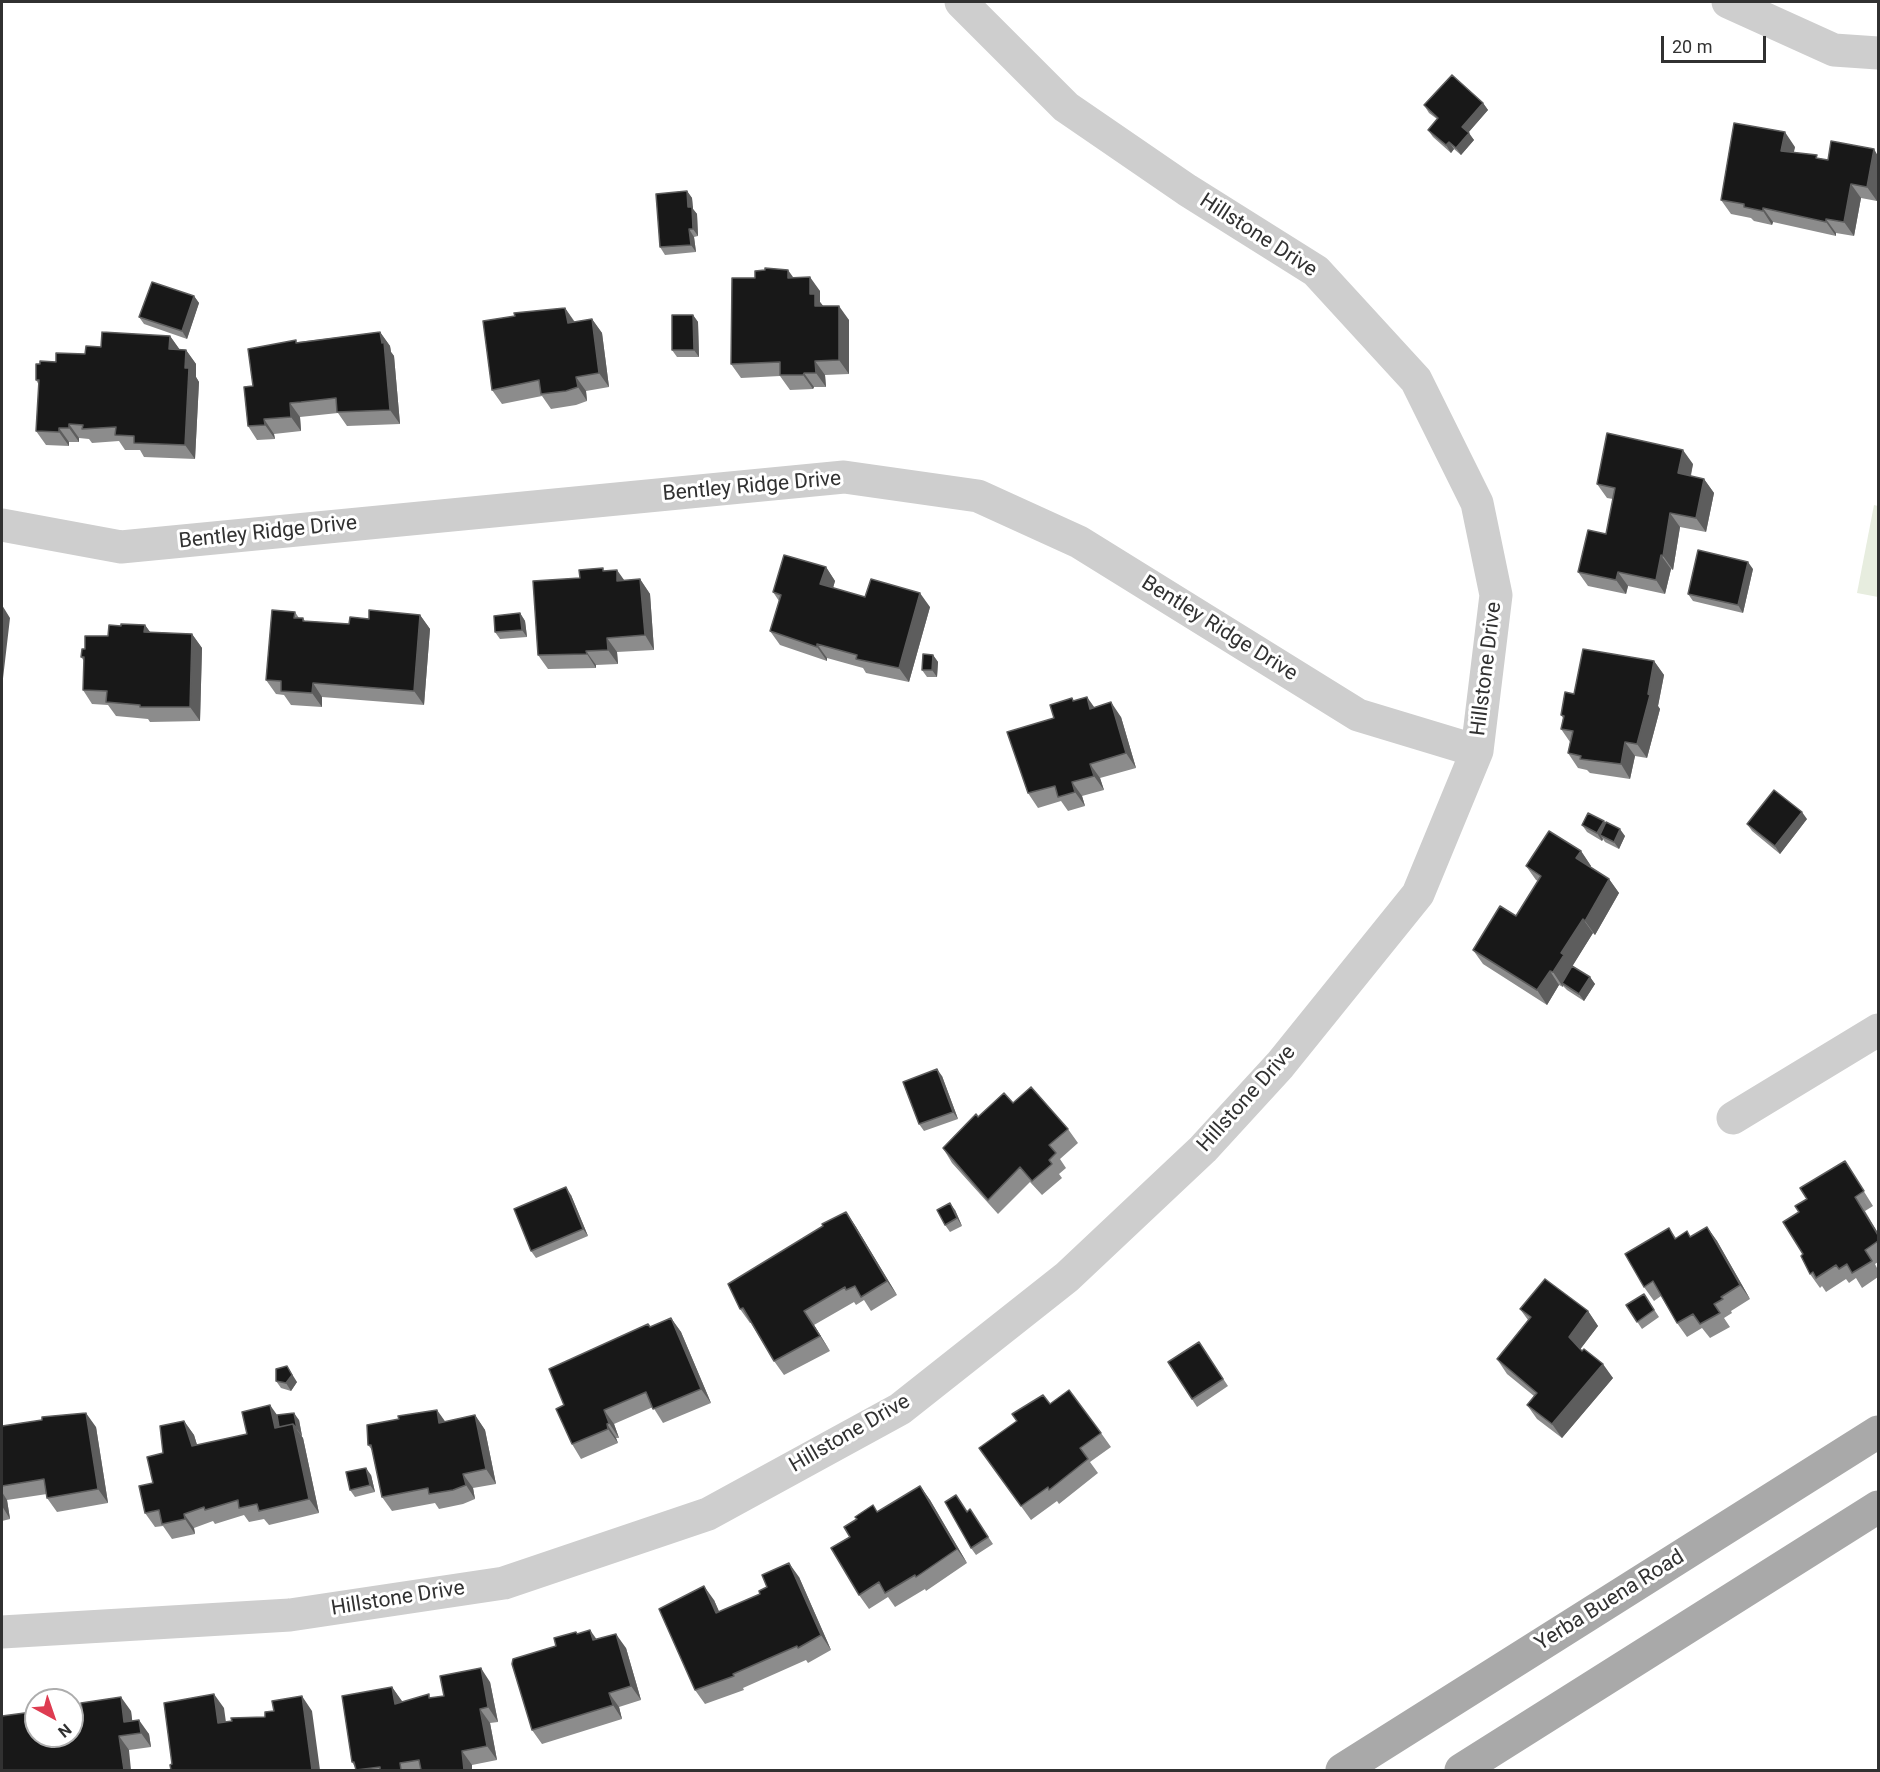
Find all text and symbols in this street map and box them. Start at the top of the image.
scale bar [1664,24,1769,62]
text: 20 m [1672,36,1712,57]
street label: Hillstone Drive [1195,189,1321,283]
street label: Bentley Ridge Drive [662,467,842,507]
street label: Bentley Ridge Drive [178,511,358,555]
street label: Bentley Ridge Drive [1136,571,1302,687]
street label: Hillstone Drive [1466,601,1508,737]
street label: Hillstone Drive [1193,1040,1301,1158]
street label: Hillstone Drive [785,1389,915,1479]
street label: Yerba Buena Road [1531,1545,1689,1657]
street label: Hillstone Drive [329,1576,467,1622]
north arrow [24,1688,84,1748]
text: N [54,1720,75,1742]

